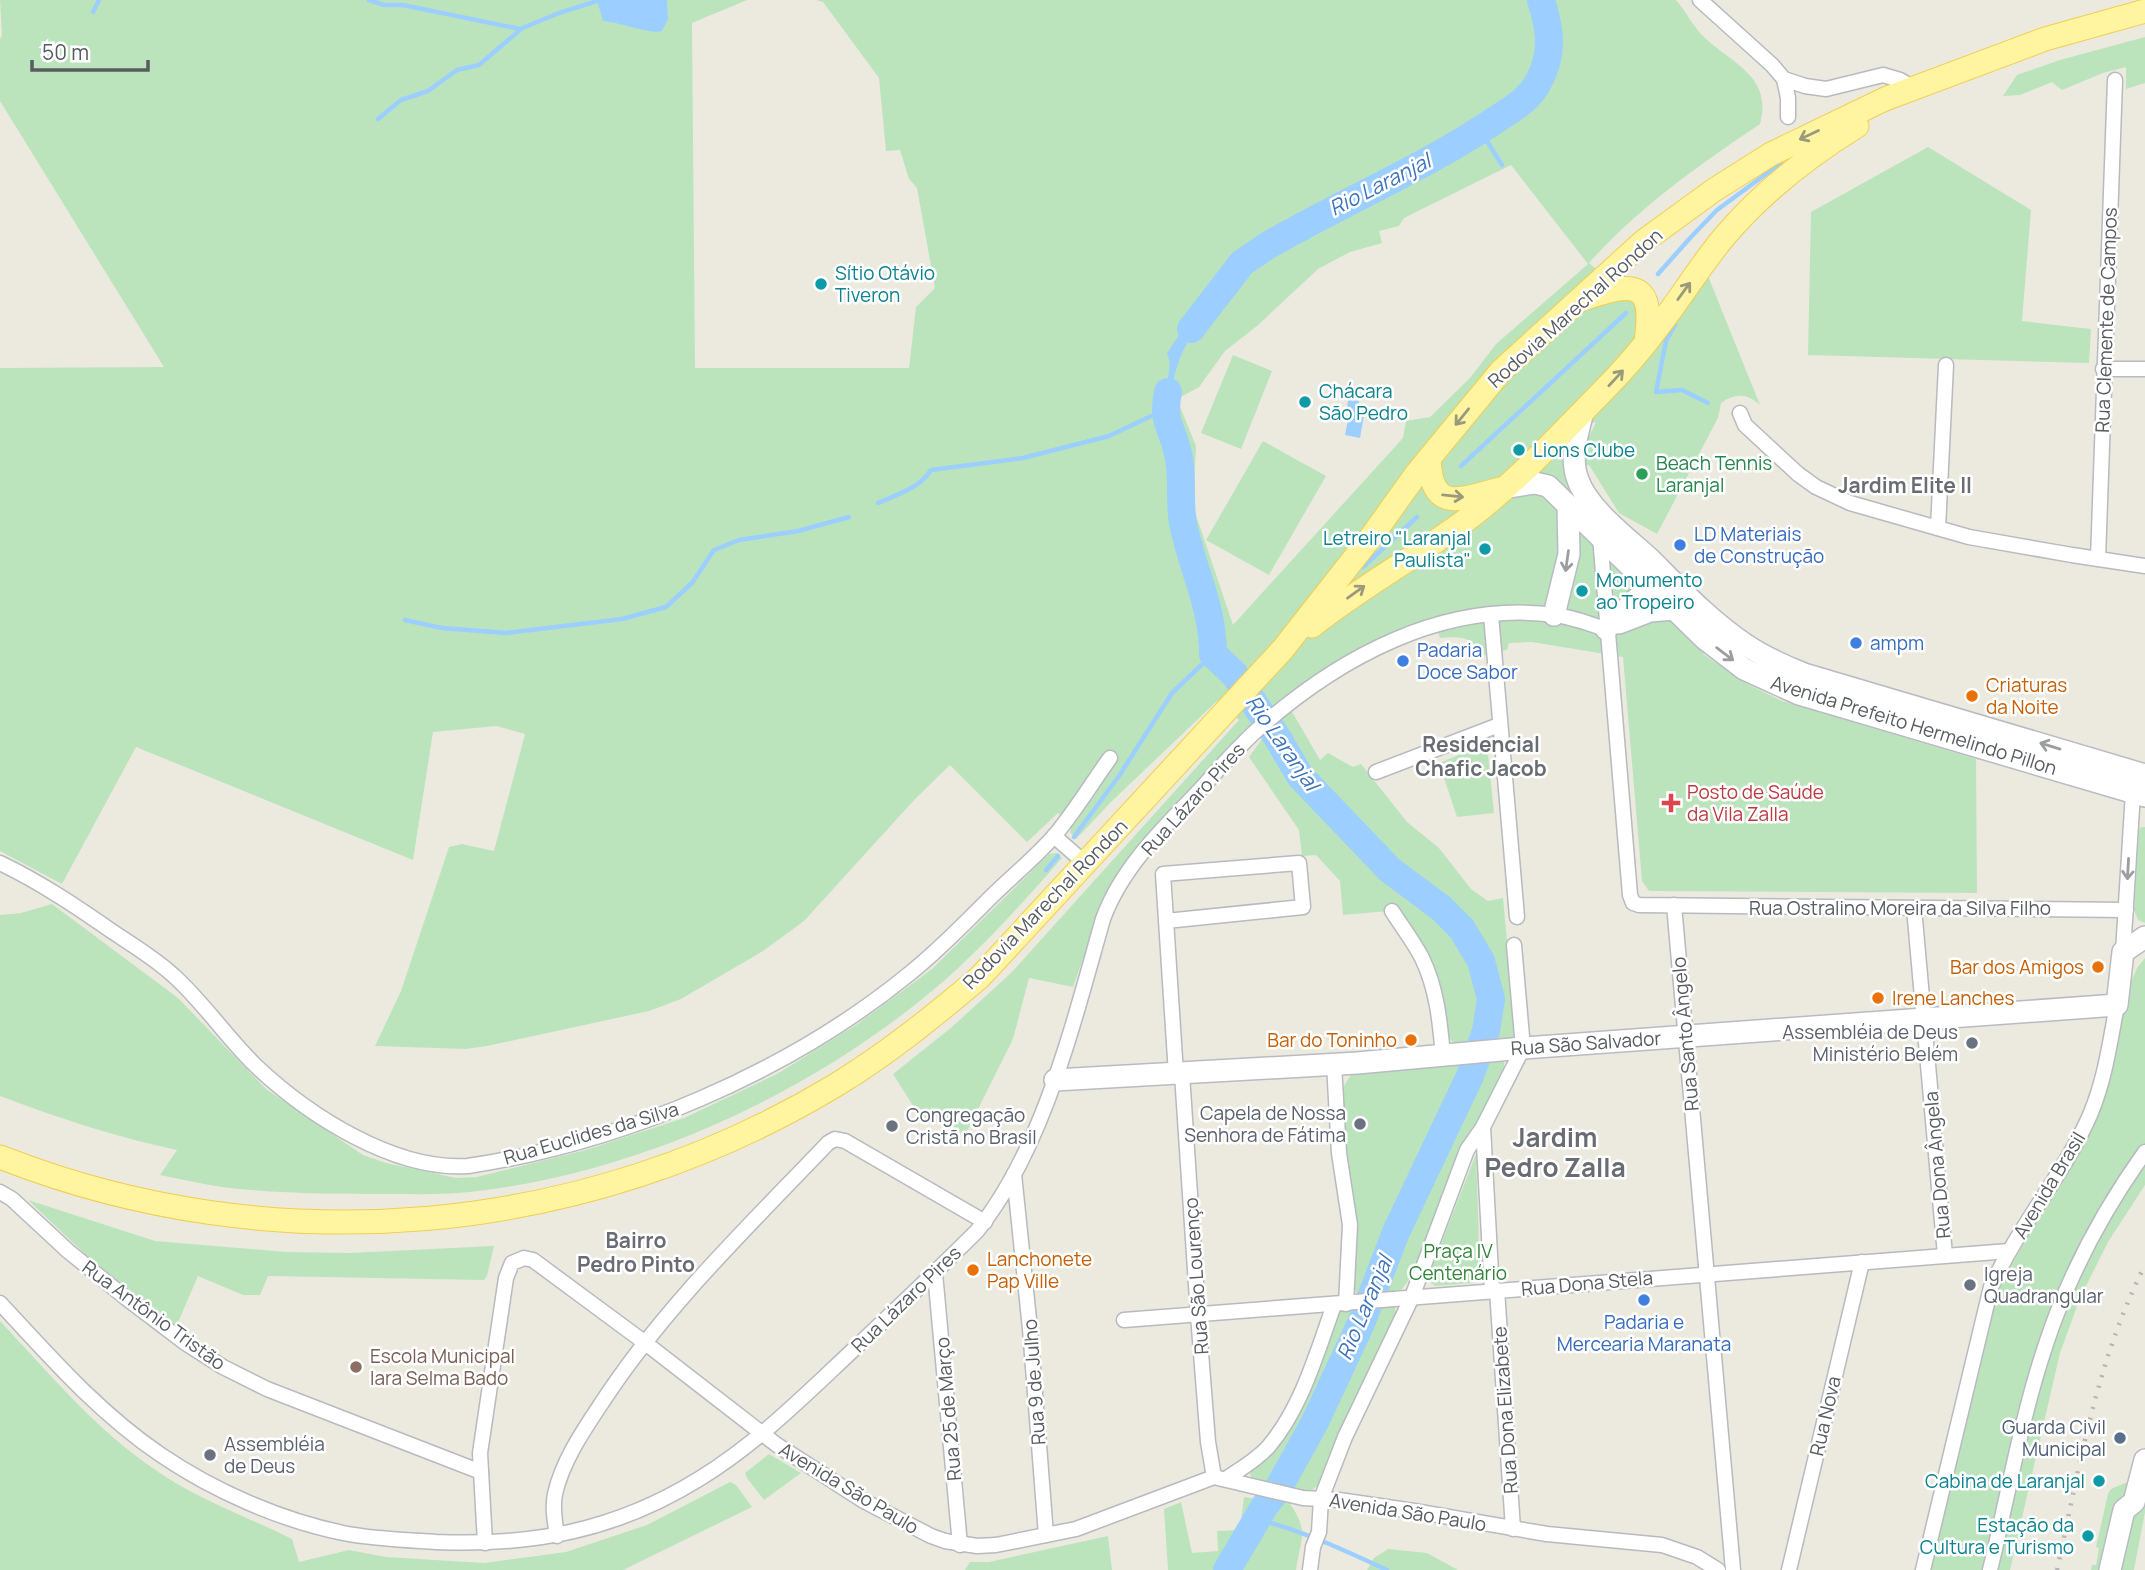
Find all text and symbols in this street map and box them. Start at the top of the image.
scale bar [32,28,147,72]
text: 50 m [42,38,89,66]
one-way arrow [1798,129,1820,142]
water label: Rio Laranjal [1324,145,1438,222]
street label: Rua Clemente de Campos [2089,207,2123,433]
street label: Rodovia Marechal Rondon [1482,222,1668,394]
place label: Sítio Otávio Tiveron [835,260,935,308]
marker: Sítio Otávio Tiveron [813,276,829,292]
one-way arrow [1677,282,1691,301]
one-way arrow [1607,370,1624,387]
place label: Chácara São Pedro [1319,378,1408,426]
marker: Chácara São Pedro [1297,394,1313,410]
one-way arrow [1454,407,1470,425]
place label: Lions Clube [1533,437,1635,463]
marker: Lions Clube [1511,442,1527,458]
place label: Beach Tennis Laranjal [1656,450,1772,498]
marker: Beach Tennis Laranjal [1634,466,1650,482]
district label: Jardim Elite II [1838,471,1972,499]
one-way arrow [1441,490,1464,503]
place label: LD Materiais de Construção [1694,521,1824,569]
place label: Letreiro "Laranjal Paulista" [1323,525,1471,573]
marker: LD Materiais de Construção [1672,537,1688,553]
marker: Letreiro "Laranjal Paulista" [1477,541,1493,557]
one-way arrow [1560,549,1573,572]
place label: Monumento ao Tropeiro [1596,567,1702,615]
marker: Monumento ao Tropeiro [1574,583,1590,599]
one-way arrow [1347,585,1365,600]
place label: ampm [1870,630,1924,656]
marker: ampm [1848,635,1864,651]
place label: Padaria Doce Sabor [1417,637,1518,685]
one-way arrow [1715,647,1733,662]
marker: Padaria Doce Sabor [1395,653,1411,669]
street label: Avenida Prefeito Hermelindo Pillon [1768,669,2060,781]
place label: Criaturas da Noite [1986,672,2067,720]
marker: Criaturas da Noite [1964,688,1980,704]
water label: Rio Laranjal [1240,689,1328,798]
district label: Residencial Chafic Jacob [1415,730,1547,782]
street label: Rua Lázaro Pires [1135,737,1251,861]
one-way arrow [2039,739,2061,752]
place label: Posto de Saúde da Vila Zalla [1687,779,1824,827]
marker: Posto de Saúde da Vila Zalla [1661,793,1681,813]
street label: Rodovia Marechal Rondon [957,813,1133,995]
one-way arrow [2121,857,2134,880]
street label: Rua Ostralino Moreira da Silva Filho [1749,895,2051,921]
place label: Bar dos Amigos [1950,954,2084,980]
street label: Rua Santo Ângelo [1665,956,1705,1112]
marker: Bar dos Amigos [2090,959,2106,975]
place label: Irene Lanches [1892,985,2014,1011]
marker: Irene Lanches [1870,990,1886,1006]
place label: Assembléia de Deus Ministério Belém [1782,1019,1958,1067]
street label: Rua São Salvador [1510,1025,1662,1061]
place label: Bar do Toninho [1267,1027,1397,1053]
marker: Bar do Toninho [1403,1032,1419,1048]
marker: Assembléia de Deus Ministério Belém [1964,1035,1980,1051]
street label: Rua Dona Ângela [1918,1090,1956,1240]
street label: Rua Euclides da Silva [501,1096,681,1170]
place label: Capela de Nossa Senhora de Fátima [1184,1100,1346,1148]
place label: Congregação Cristã no Brasil [906,1102,1037,1150]
marker: Capela de Nossa Senhora de Fátima [1352,1116,1368,1132]
marker: Congregação Cristã no Brasil [884,1118,900,1134]
district label: Jardim Pedro Zalla [1484,1119,1626,1185]
street label: Avenida Brasil [2007,1127,2091,1243]
street label: Rua São Lourenço [1178,1197,1214,1355]
district label: Bairro Pedro Pinto [577,1226,695,1278]
park label: Praça IV Centenário [1409,1238,1507,1286]
street label: Rua Lázaro Pires [845,1240,967,1358]
place label: Lanchonete Pap Ville [987,1246,1092,1294]
water label: Rio Laranjal [1330,1249,1400,1364]
street label: Rua Antônio Tristão [77,1254,231,1376]
place label: Igreja Quadrangular [1984,1261,2104,1309]
marker: Lanchonete Pap Ville [965,1262,981,1278]
street label: Rua Dona Stela [1520,1264,1654,1302]
marker: Igreja Quadrangular [1962,1277,1978,1293]
marker: Padaria e Mercearia Maranata [1636,1292,1652,1308]
place label: Padaria e Mercearia Maranata [1557,1309,1731,1357]
street label: Rua 9 de Julho [1017,1318,1051,1446]
street label: Rua Dona Elizabete [1486,1325,1524,1495]
street label: Rua 25 de Março [929,1336,967,1482]
place label: Escola Municipal Iara Selma Bado [370,1343,515,1391]
marker: Escola Municipal Iara Selma Bado [348,1359,364,1375]
street label: Rua Nova [1803,1374,1847,1458]
place label: Guarda Civil Municipal [2002,1414,2106,1462]
marker: Guarda Civil Municipal [2112,1430,2128,1446]
place label: Assembléia de Deus [224,1431,325,1479]
street label: Avenida São Paulo [774,1436,924,1540]
marker: Assembléia de Deus [202,1447,218,1463]
place label: Cabina de Laranjal [1925,1468,2085,1494]
marker: Cabina de Laranjal [2091,1473,2107,1489]
street label: Avenida São Paulo [1328,1487,1488,1537]
place label: Estação da Cultura e Turismo [1920,1512,2074,1560]
marker: Estação da Cultura e Turismo [2080,1528,2096,1544]

